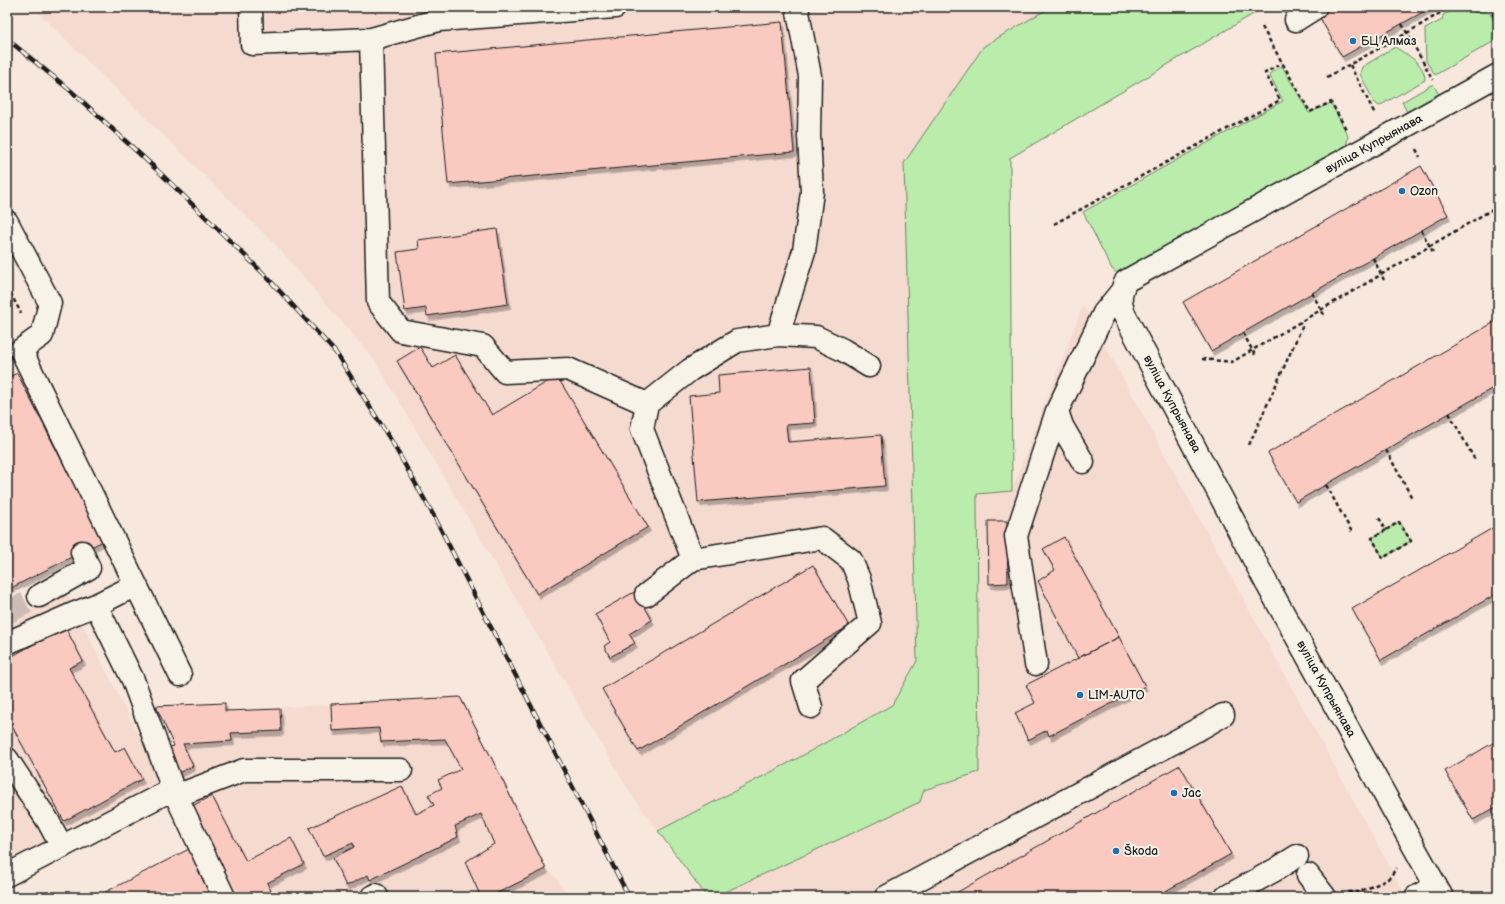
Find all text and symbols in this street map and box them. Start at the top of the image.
place label: БЦ Алмаз [1361,34,1417,49]
marker: БЦ Алмаз [1348,36,1358,46]
street label: вуліца Купрыянава [1323,111,1425,177]
place label: Ozon [1410,184,1438,199]
marker: Ozon [1397,186,1407,196]
street label: вуліца Купрыянава [1140,353,1204,455]
street label: вуліца Купрыянава [1293,638,1359,740]
place label: LIM-AUTO [1088,688,1145,703]
marker: LIM-AUTO [1075,690,1085,700]
place label: Jac [1182,786,1201,801]
marker: Jac [1169,788,1179,798]
place label: Škoda [1124,843,1158,859]
marker: Škoda [1111,846,1121,856]

